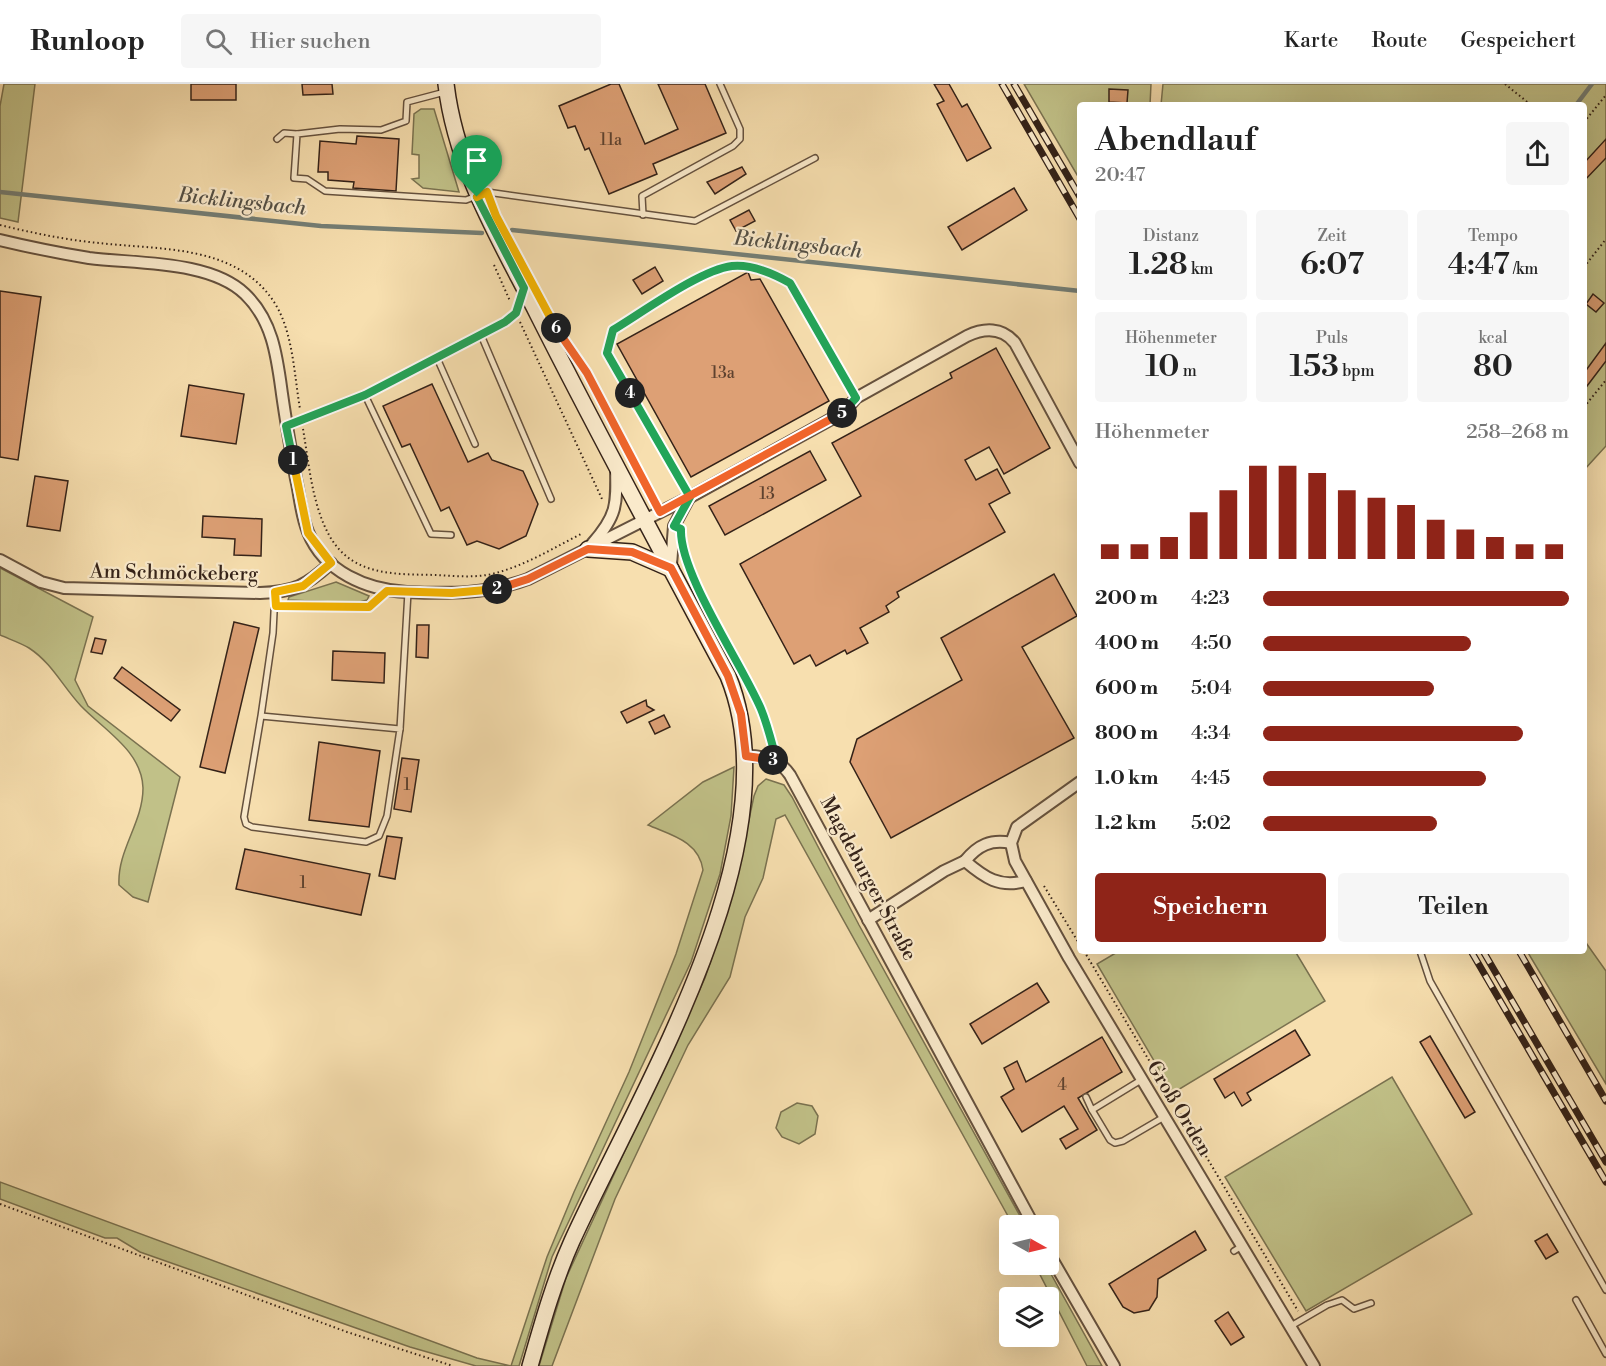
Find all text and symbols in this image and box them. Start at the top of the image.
search box [181,14,601,68]
text: Runloop [30,24,145,59]
icon: search [202,25,235,58]
text: Hier suchen [250,28,371,55]
text: Karte [1284,28,1338,54]
text: Route [1371,28,1427,54]
text: Gespeichert [1460,28,1576,54]
text: Abendlauf [1095,120,1256,161]
button: share [1506,122,1569,185]
house number: 11a [600,130,623,150]
pin [451,135,502,197]
icon: arrive [460,144,493,177]
text: 20:47 [1095,163,1145,188]
water label: Bicklingsbach [175,182,308,222]
water label: Bicklingsbach [731,225,864,265]
text: Distanz [1143,226,1199,246]
text: Zeit [1317,226,1347,246]
text: Tempo [1468,226,1518,246]
text: 1.28 [1129,246,1188,284]
text: 6:07 [1300,246,1364,284]
text: 4:47 [1448,246,1510,284]
text: km [1188,259,1213,279]
text: /km [1510,259,1538,279]
pin: 6 [541,313,571,343]
text: 6 [551,318,561,338]
text: Höhenmeter [1125,328,1217,348]
text: Puls [1316,328,1348,348]
text: kcal [1478,328,1508,348]
text: 10 [1145,348,1179,386]
text: 153 [1289,348,1339,386]
text: 80 [1473,348,1513,386]
text: m [1179,361,1197,381]
text: bpm [1339,361,1375,381]
house number: 13a [711,363,736,383]
pin: 4 [615,378,645,408]
text: 4 [625,383,635,403]
pin: 5 [827,398,857,428]
text: 5 [837,403,847,423]
text: Höhenmeter [1095,420,1209,445]
text: 258–268 m [1466,420,1569,445]
pin: 1 [278,445,308,475]
text: 1 [289,450,297,470]
house number: 13 [759,484,775,504]
street label: Am Schmöckeberg [89,560,259,587]
pin: 2 [482,574,512,604]
text: 2 [492,579,502,599]
text: 200 m [1095,586,1158,611]
text: 4:23 [1191,586,1230,611]
text: 400 m [1095,631,1159,656]
text: 4:50 [1191,631,1232,656]
text: 600 m [1095,676,1158,701]
text: 5:04 [1191,676,1232,701]
text: 800 m [1095,721,1158,746]
text: 4:34 [1191,721,1231,746]
pin: 3 [758,745,788,775]
text: 3 [768,750,778,770]
text: 1.0 km [1095,766,1159,791]
text: 4:45 [1191,766,1230,791]
house number: 1 [404,775,411,795]
street label: Magdeburger Straße [814,792,922,965]
text: 1.2 km [1095,811,1157,836]
text: 5:02 [1191,811,1231,836]
house number: 1 [300,873,307,893]
button: Speichern [1095,873,1326,942]
button: Teilen [1338,873,1569,942]
street label: Groß Orden [1140,1056,1217,1161]
house number: 4 [1057,1075,1067,1095]
north arrow [999,1215,1059,1275]
map controls [999,1215,1059,1347]
button: layers [999,1287,1059,1347]

